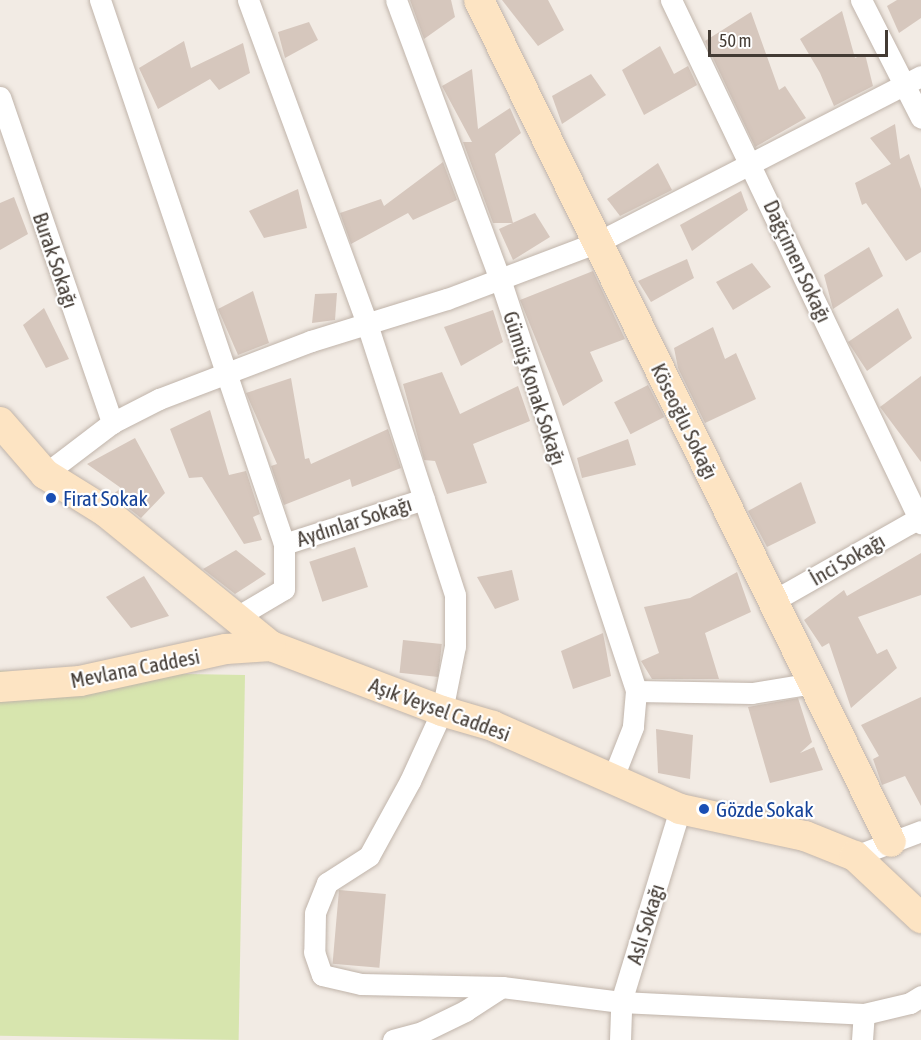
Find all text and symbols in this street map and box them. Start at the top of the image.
scale bar [711,18,891,56]
text: 50 m [719,30,751,51]
street label: Dağçimen Sokağı [759,196,837,326]
street label: Burak Sokağı [28,209,84,311]
street label: Gümüş Konak Sokağı [498,308,572,468]
street label: Köseoğlu Sokağı [646,359,724,483]
place label: Firat Sokak [63,485,148,511]
marker: Firat Sokak [44,491,58,505]
street label: Aydınlar Sokağı [293,491,415,551]
street label: İnci Sokağı [805,527,889,591]
street label: Mevlana Caddesi [68,643,202,693]
street label: Aşık Veysel Caddesi [366,672,514,746]
place label: Gözde Sokak [716,796,813,822]
marker: Gözde Sokak [697,802,711,816]
street label: Aslı Sokağı [621,881,669,967]

